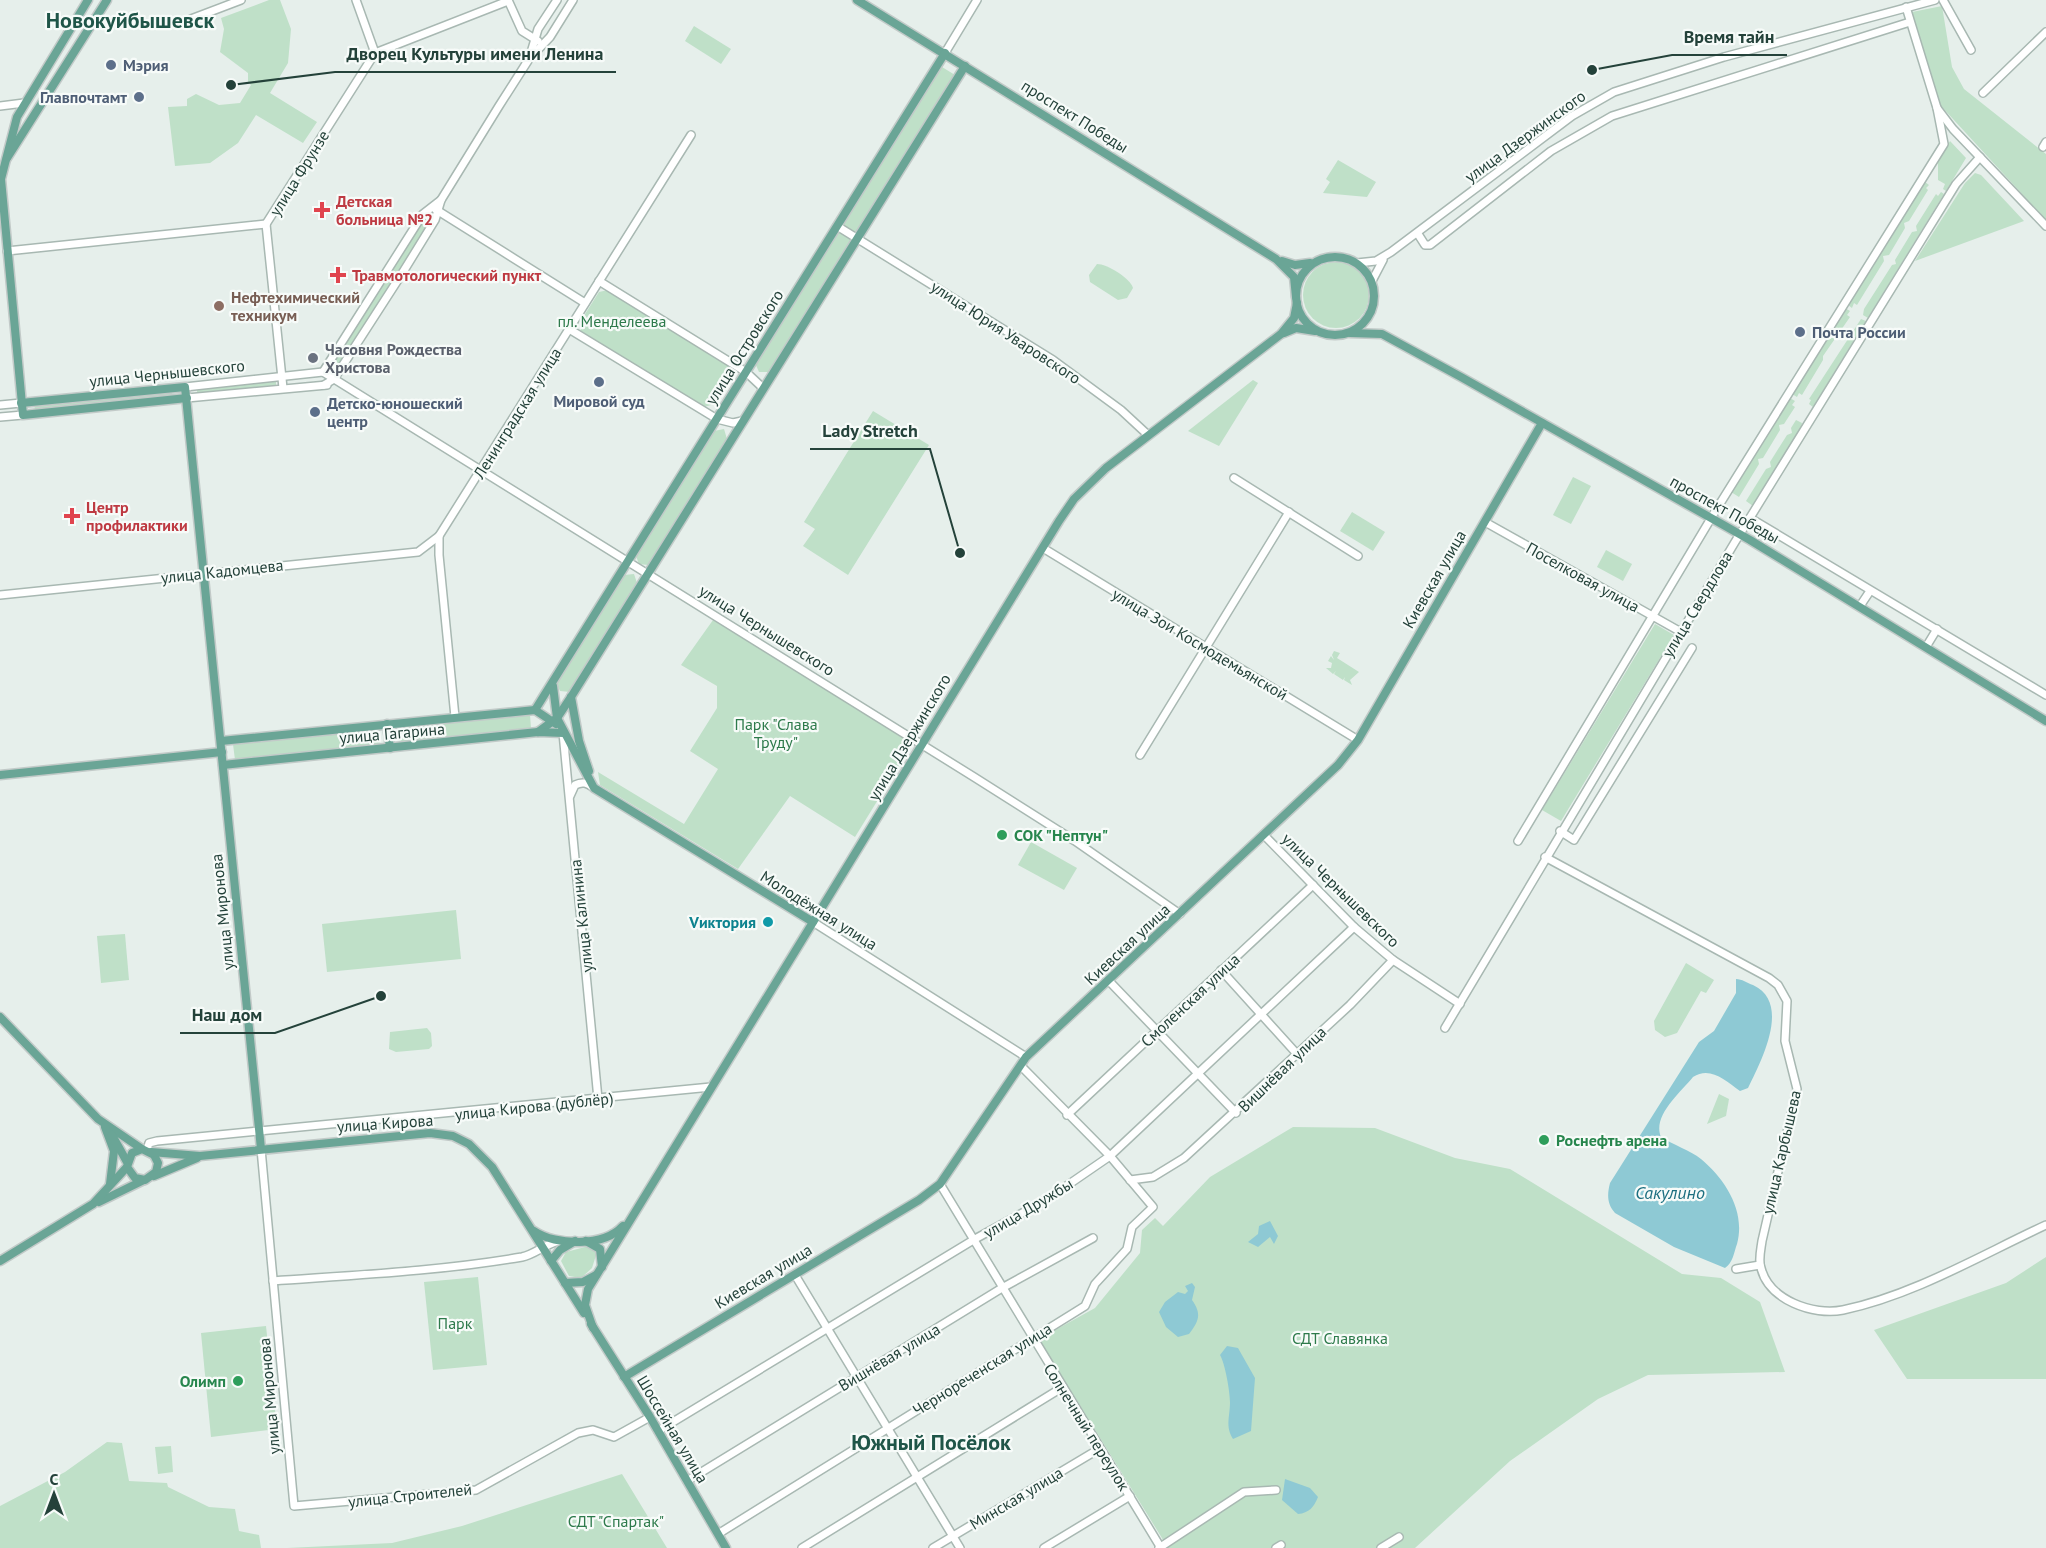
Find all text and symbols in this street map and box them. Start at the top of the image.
district label: Новокуйбышевск [46,6,214,34]
callout: Время тайн [1672,19,1787,55]
text: Время тайн [1684,25,1774,48]
callout: Дворец Культуры имени Ленина [335,36,616,72]
text: Дворец Культуры имени Ленина [347,42,604,65]
place label: Мэрия [123,55,169,75]
marker: Мэрия [104,58,118,72]
street label: проспект Победы [1018,75,1132,157]
street label: улица Дзержинского [1461,85,1589,187]
place label: Главпочтамт [40,87,127,107]
marker: Главпочтамт [132,90,146,104]
street label: улица Фрунзе [265,126,333,220]
place label: Детская больница №2 [336,191,433,229]
marker: Детская больница №2 [313,201,331,219]
place label: Травмотологический пункт [352,265,542,285]
marker: Травмотологический пункт [329,266,347,284]
street label: улица Юрия Уваровского [927,276,1085,388]
street label: улица Островского [701,286,787,408]
place label: Нефтехимический техникум [231,287,360,325]
marker: Нефтехимический техникум [212,299,226,313]
park label: пл. Менделеева [558,311,666,331]
place label: Почта России [1812,322,1906,342]
marker: Почта России [1793,325,1807,339]
place label: Часовня Рождества Христова [325,339,462,377]
street label: Ленинградская улица [468,344,565,483]
marker: Часовня Рождества Христова [306,351,320,365]
street label: улица Чернышевского [88,355,246,391]
marker: Мировой суд [592,375,606,389]
place label: Мировой суд [553,391,645,411]
place label: Детско-юношеский центр [327,393,463,431]
marker: Детско-юношеский центр [308,405,322,419]
callout: Lady Stretch [810,413,930,449]
text: Lady Stretch [822,419,918,442]
street label: проспект Победы [1667,471,1783,547]
place label: Центр профилактики [86,497,188,535]
marker: Центр профилактики [63,507,81,525]
street label: Киевская улица [1398,526,1470,632]
street label: Поселковая улица [1523,538,1643,616]
street label: улица Свердлова [1657,547,1737,661]
street label: улица Кадомцева [160,555,284,587]
street label: улица Чернышевского [696,580,838,680]
street label: улица Зои Космодемьянской [1109,584,1291,704]
street label: улица Дзержинского [863,670,955,804]
park label: Парк "Слава Труду" [734,714,818,752]
street label: улица Гагарина [338,718,446,748]
place label: СОК "Нептун" [1014,825,1108,845]
marker: СОК "Нептун" [995,828,1009,842]
street label: улица Чернышевского [1278,829,1404,951]
street label: улица Миронова [206,853,238,971]
street label: улица Калинина [565,859,597,973]
street label: Молодёжная улица [757,866,881,954]
street label: Киевская улица [1080,899,1174,989]
place label: Vиктория [688,912,756,932]
marker: Vиктория [761,915,775,929]
street label: Смоленская улица [1136,949,1244,1051]
callout: Наш дом [180,997,275,1033]
text: Наш дом [192,1003,262,1026]
street label: Вишнёвая улица [1234,1022,1330,1116]
street label: улица Кирова (дублёр) [454,1088,614,1124]
street label: улица Карбышева [1757,1088,1805,1216]
street label: улица Кирова [336,1110,434,1136]
place label: Роснефть арена [1556,1130,1667,1150]
marker: Роснефть арена [1537,1133,1551,1147]
street label: улица Дружбы [980,1173,1076,1243]
water label: Сакулино [1635,1181,1705,1204]
street label: Киевская улица [711,1239,815,1313]
park label: Парк [438,1313,473,1333]
street label: Чернореченская улица [909,1318,1055,1420]
street label: Вишнёвая улица [835,1319,943,1395]
park label: СДТ Славянка [1292,1328,1388,1348]
street label: улица Миронова [254,1337,284,1455]
street label: Солнечный переулок [1040,1360,1135,1495]
place label: Олимп [180,1371,226,1391]
street label: Шоссейная улица [633,1371,713,1487]
marker: Олимп [231,1374,245,1388]
district label: Южный Посёлок [851,1428,1011,1456]
street label: Минская улица [966,1462,1066,1534]
north arrow [24,1464,84,1524]
text: С [50,1469,59,1489]
street label: улица Строителей [347,1479,473,1511]
park label: СДТ "Спартак" [568,1511,664,1531]

